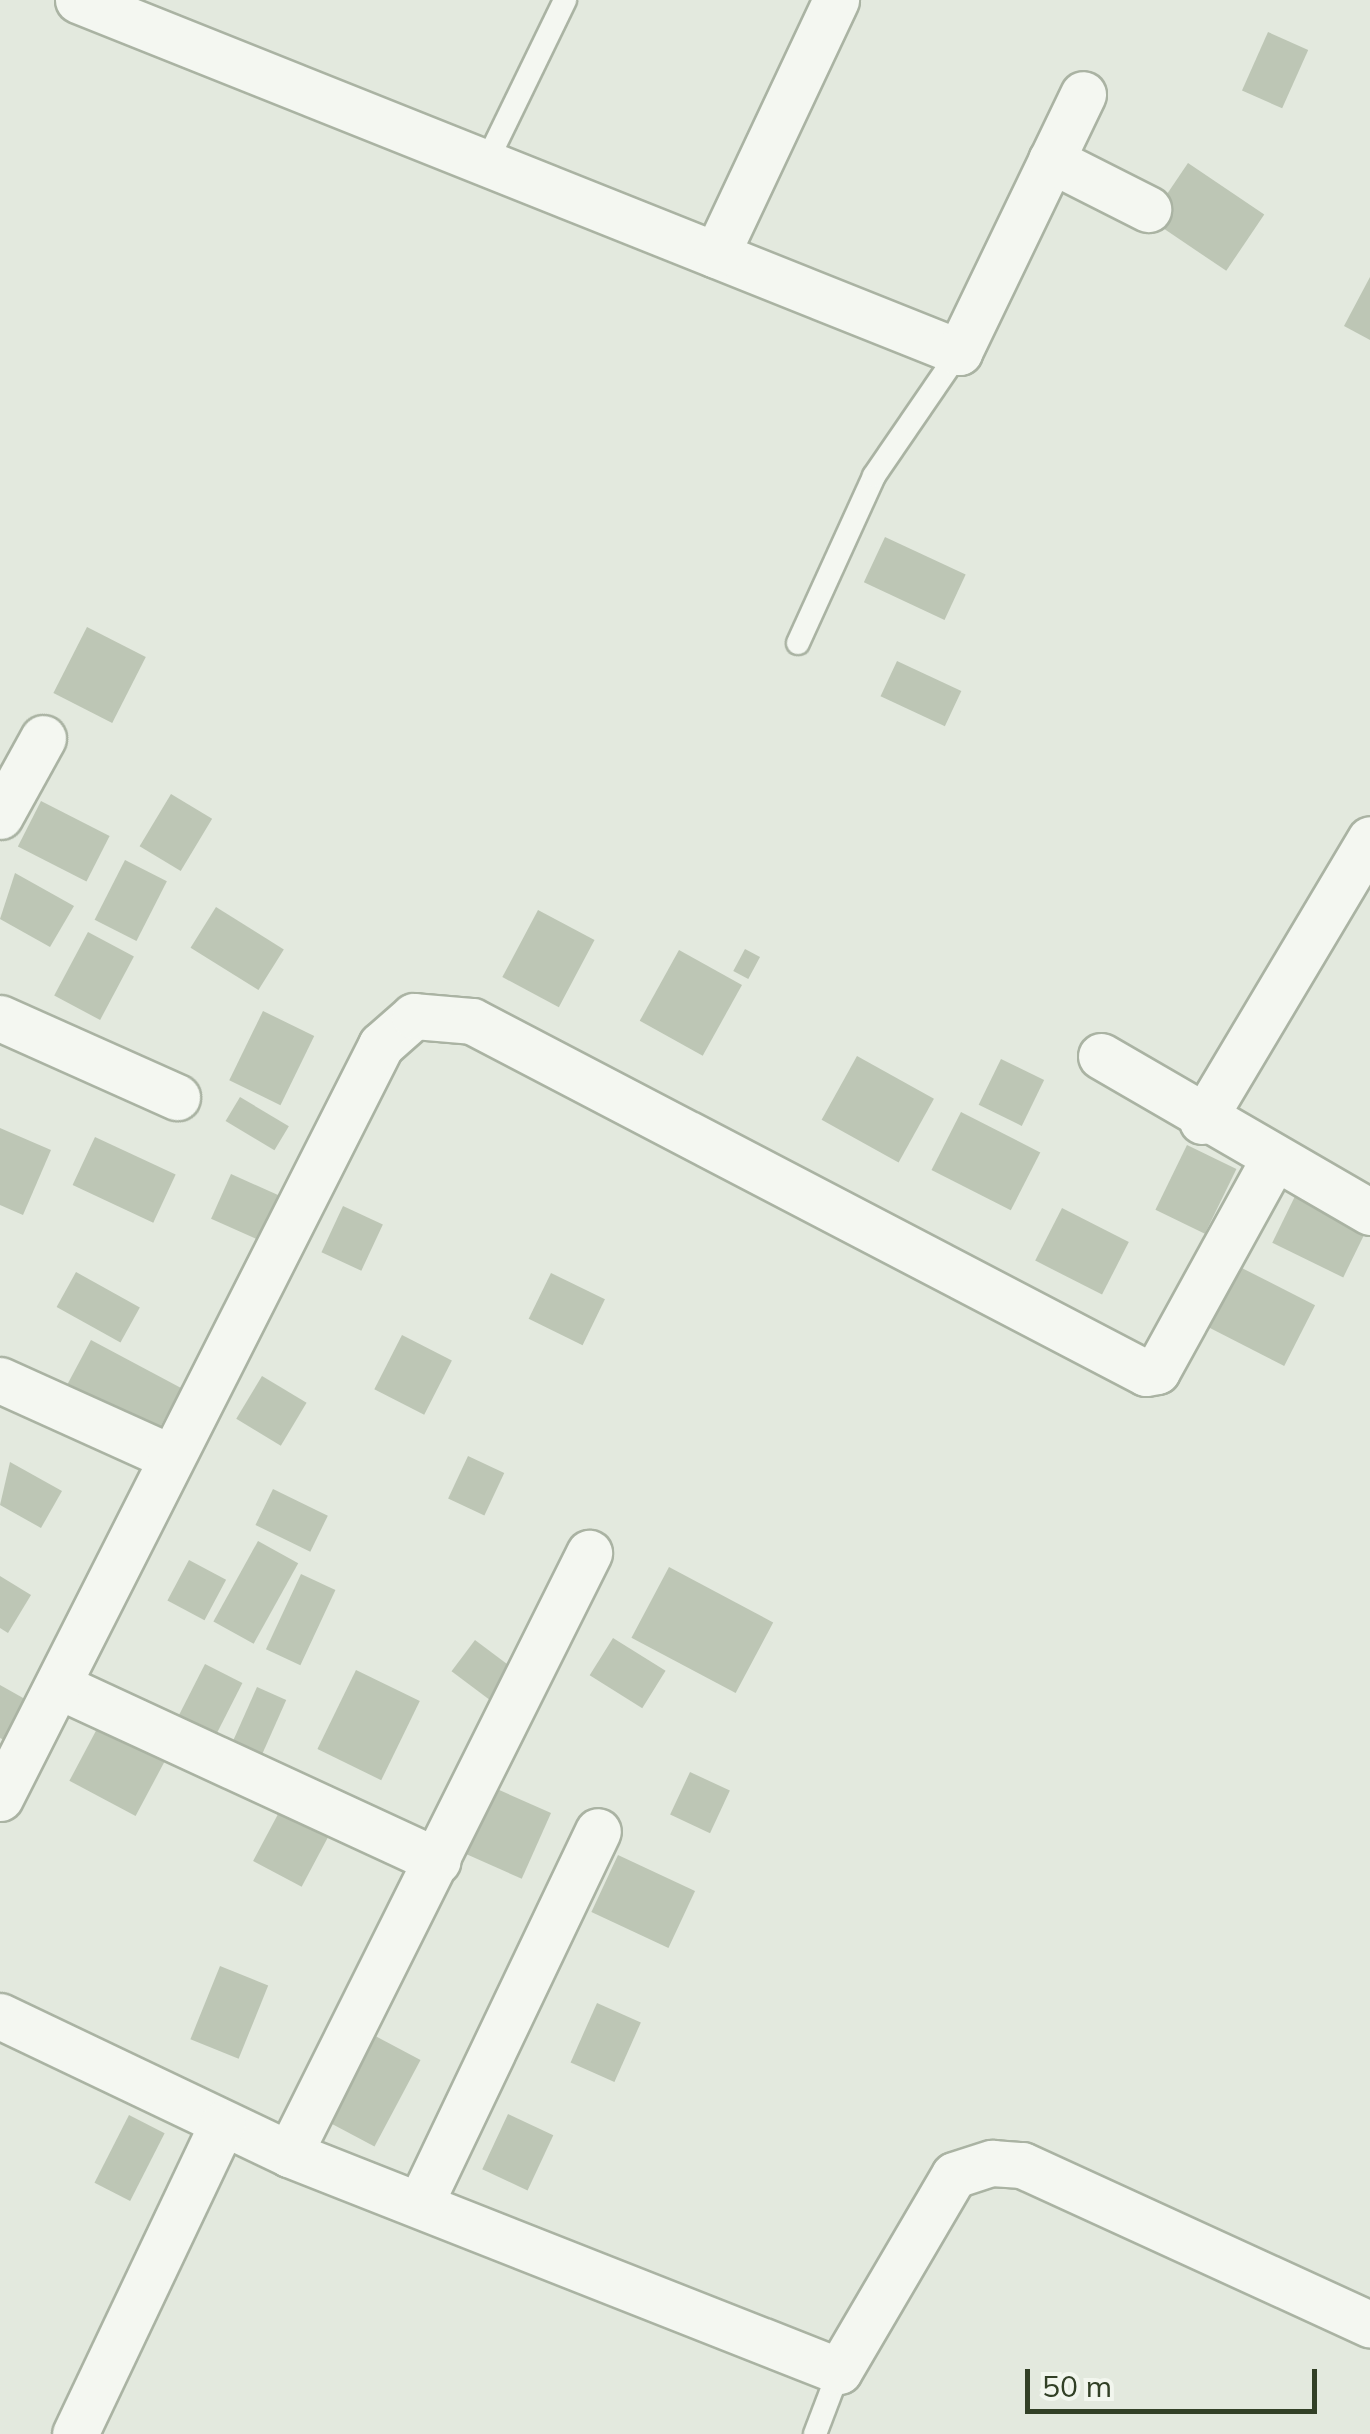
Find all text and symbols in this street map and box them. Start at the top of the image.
scale bar [1030,2349,1322,2411]
text: 50 m [1042,2367,1112,2405]

